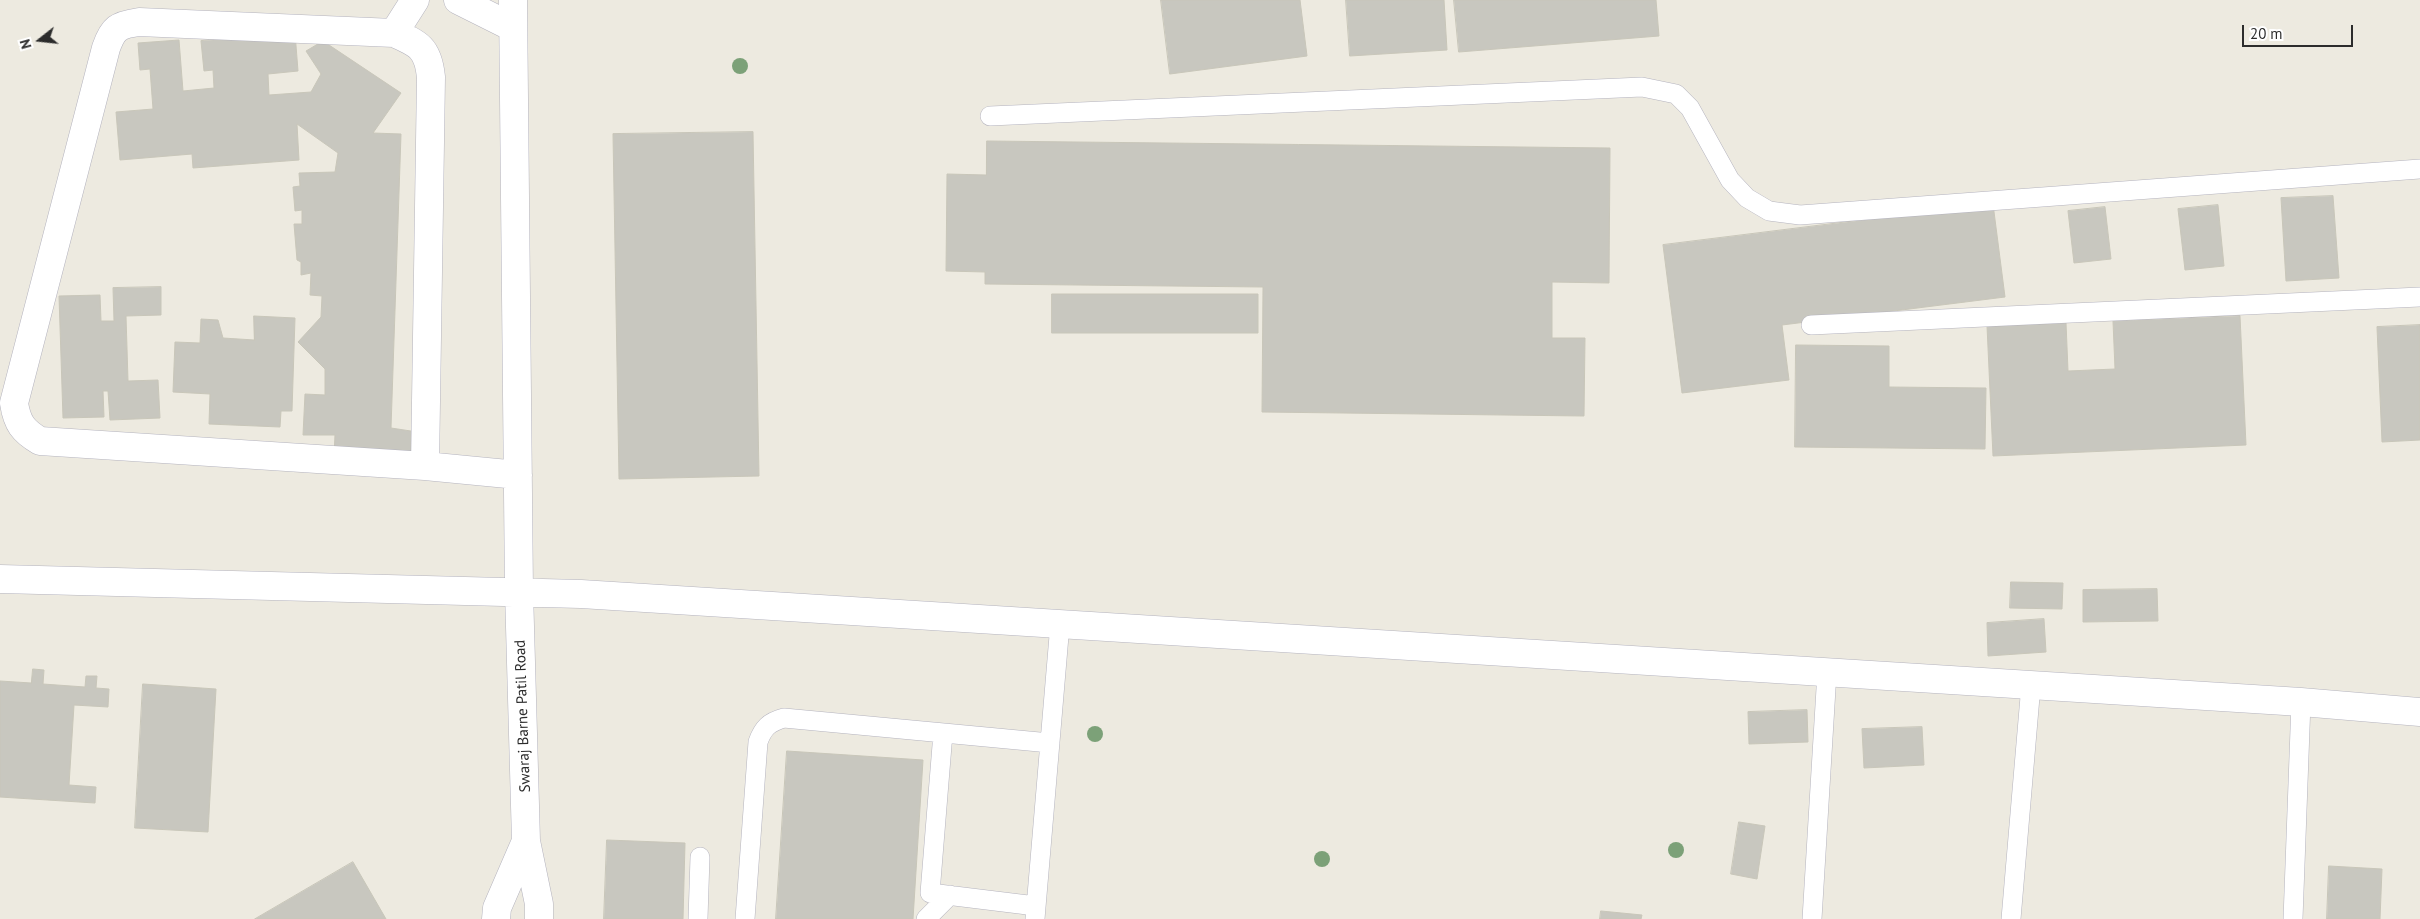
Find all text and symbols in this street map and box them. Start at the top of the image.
north arrow [15,15,65,65]
scale bar [2245,15,2356,47]
text: 20 m [2250,24,2283,43]
text: N [16,37,36,51]
street label: Swaraj Barne Patil Road [511,639,535,793]

